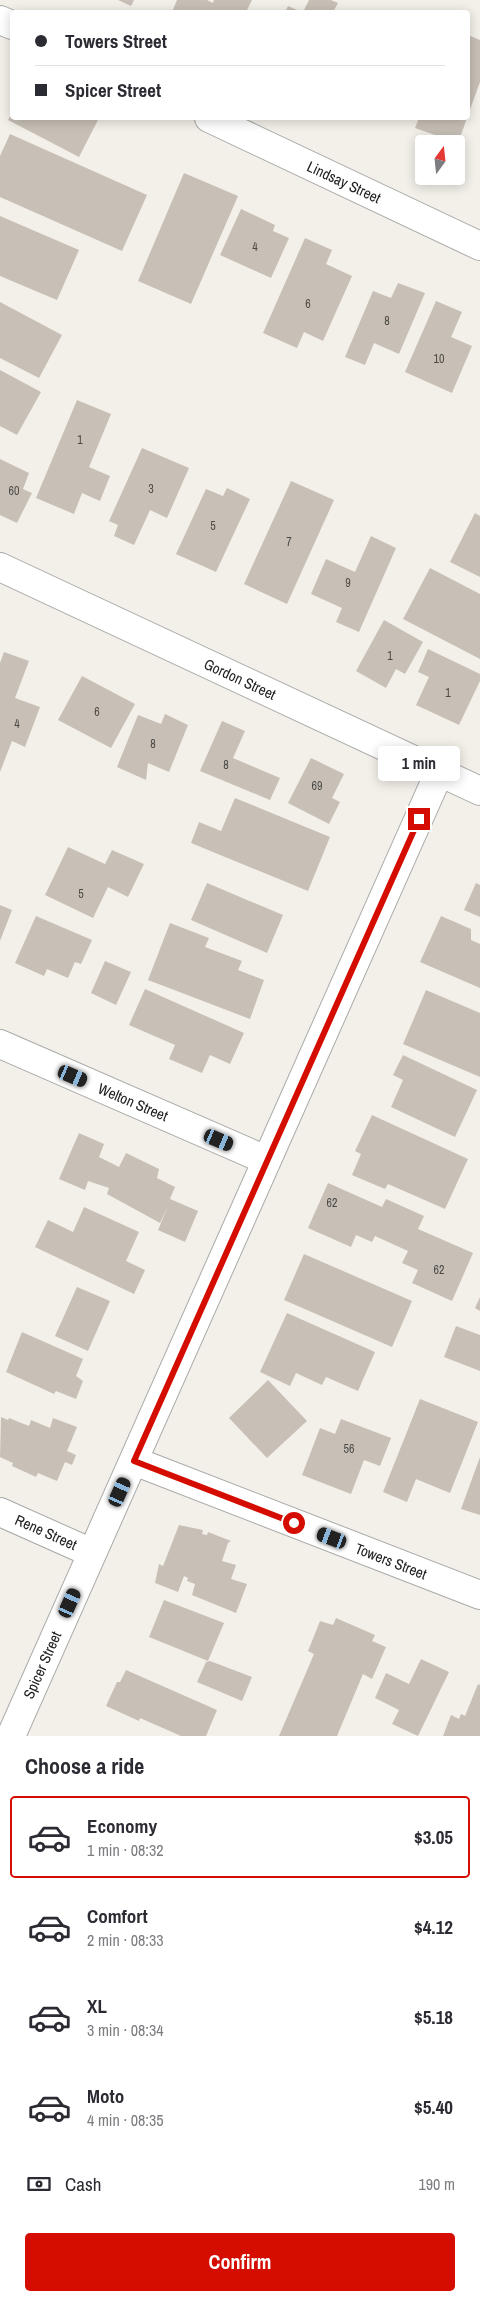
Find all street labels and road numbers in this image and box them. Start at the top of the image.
street label: Lindsay Street [304,156,385,209]
street label: Gordon Street [201,653,280,705]
street label: Welton Street [95,1078,172,1126]
street label: Rene Street [12,1509,81,1555]
street label: Towers Street [352,1538,430,1584]
street label: Spicer Street [18,1627,66,1702]

